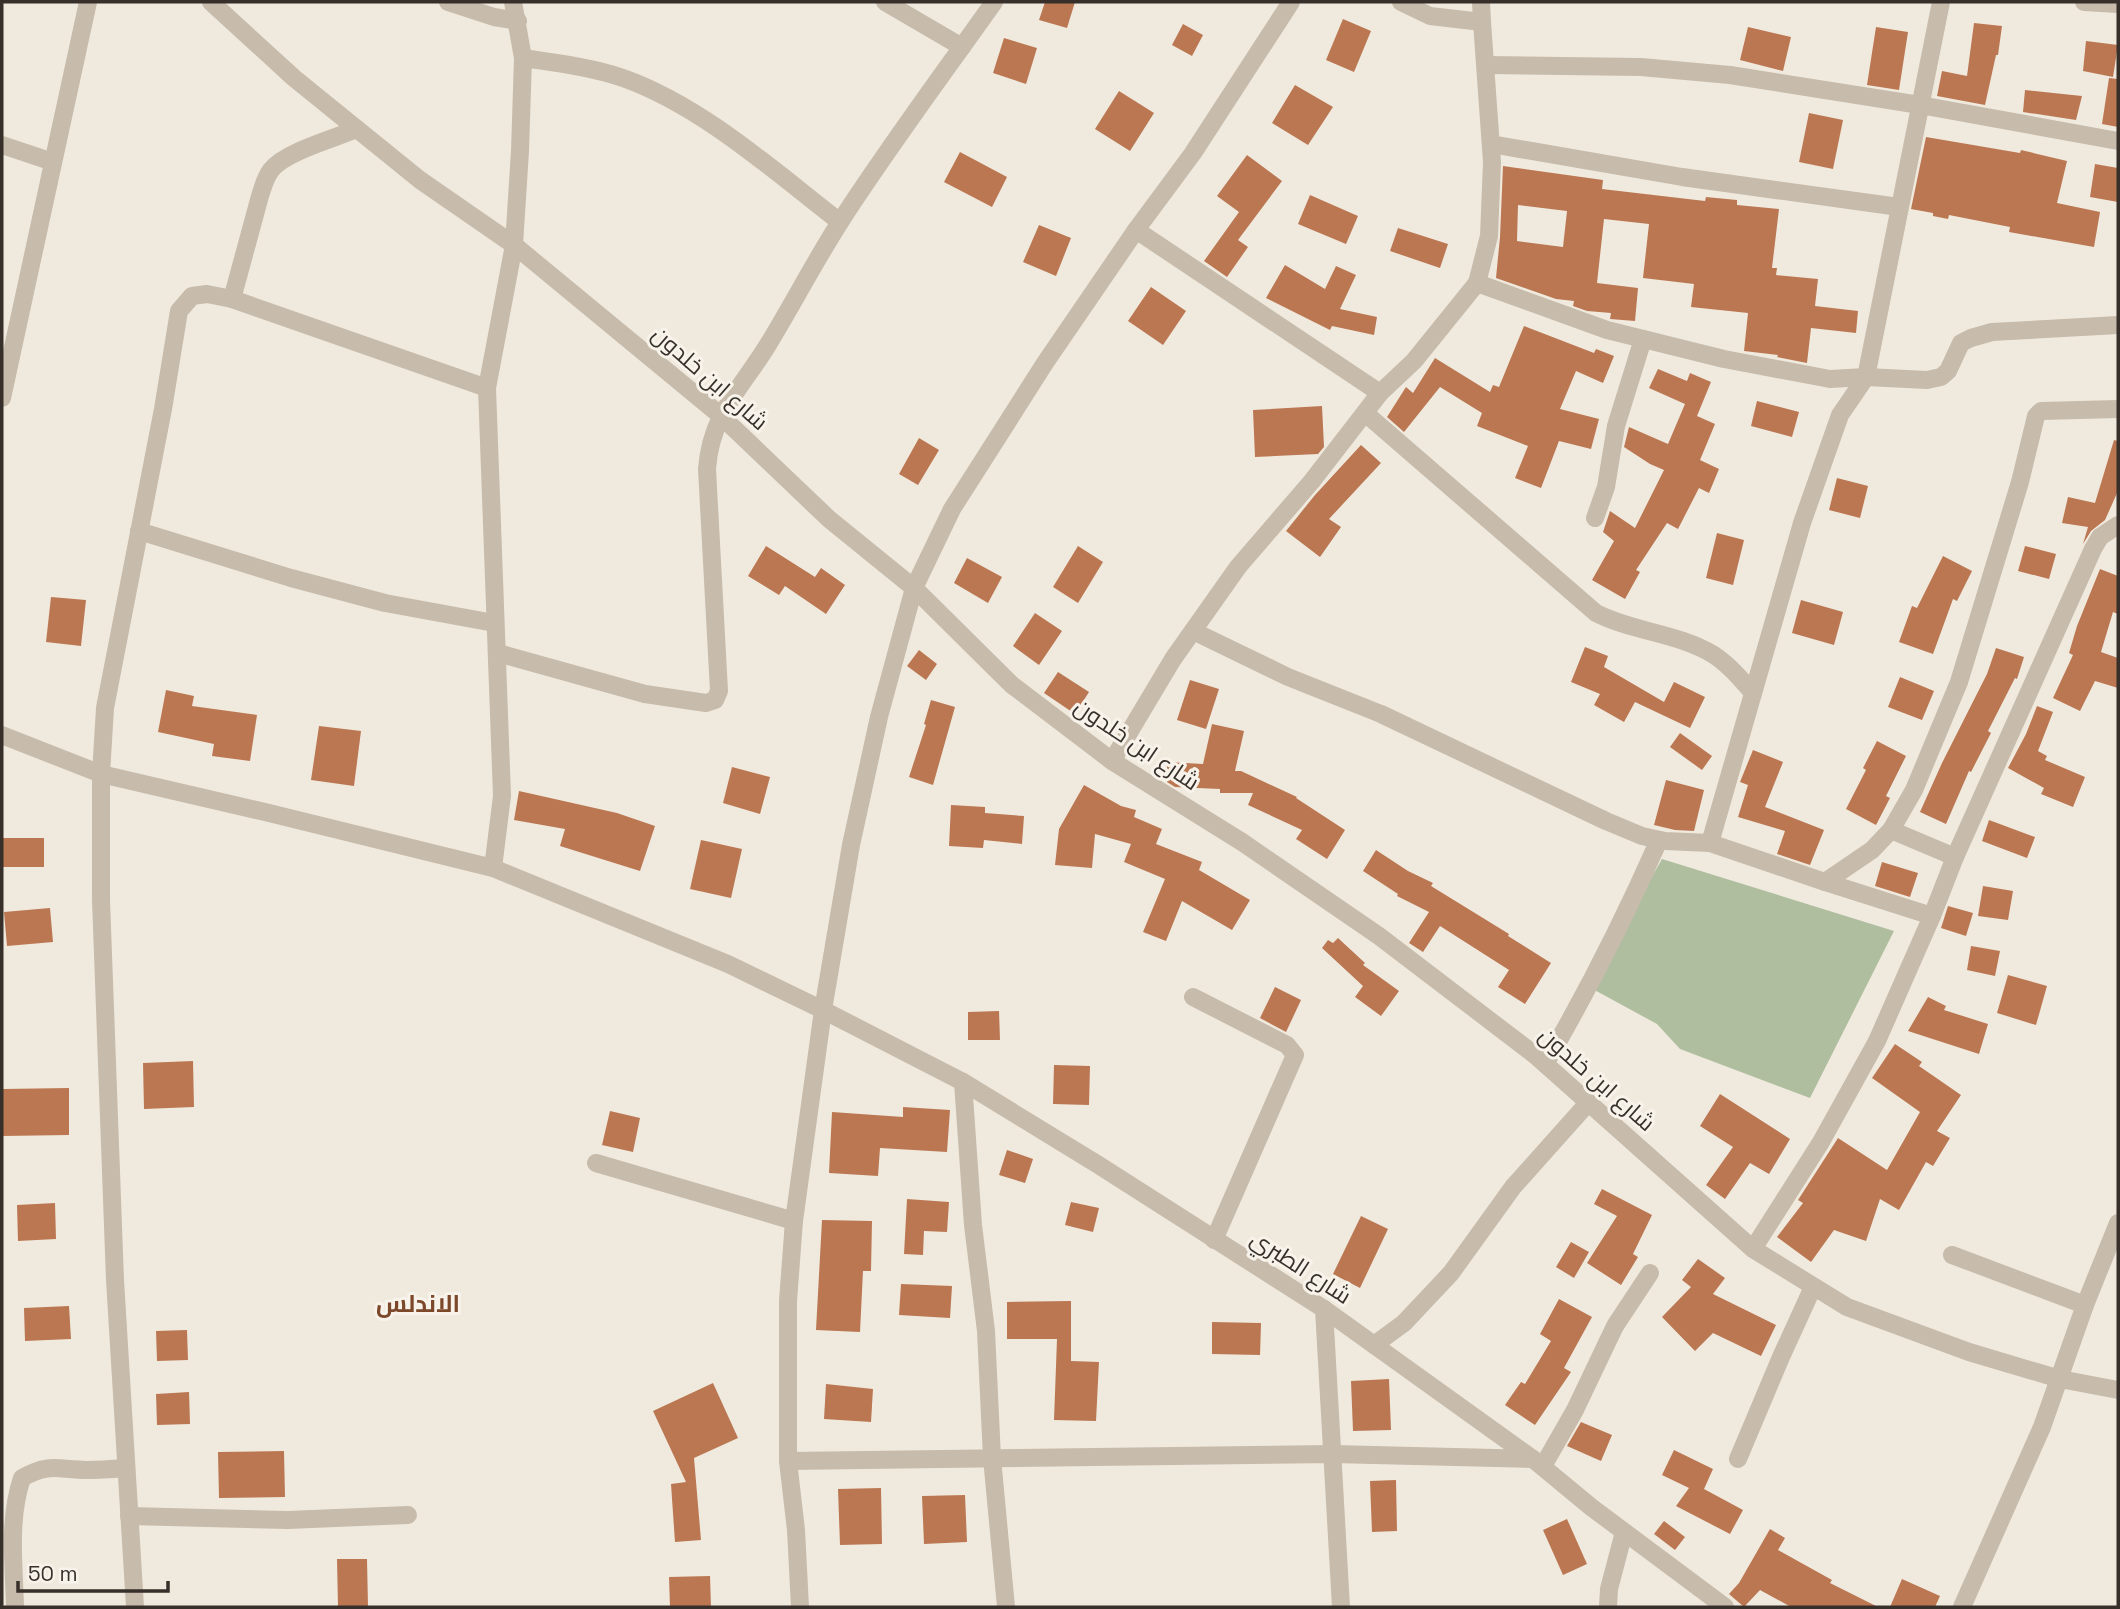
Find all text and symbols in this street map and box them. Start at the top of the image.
street label: شارع ابن خلدون [645,319,774,438]
street label: شارع ابن خلدون [1068,691,1205,798]
street label: شارع ابن خلدون [1532,1020,1661,1139]
street label: شارع الطبري [1243,1223,1357,1313]
district label: الاندلس [376,1288,460,1319]
scale bar [18,1550,168,1594]
text: 50 m [28,1560,78,1587]

